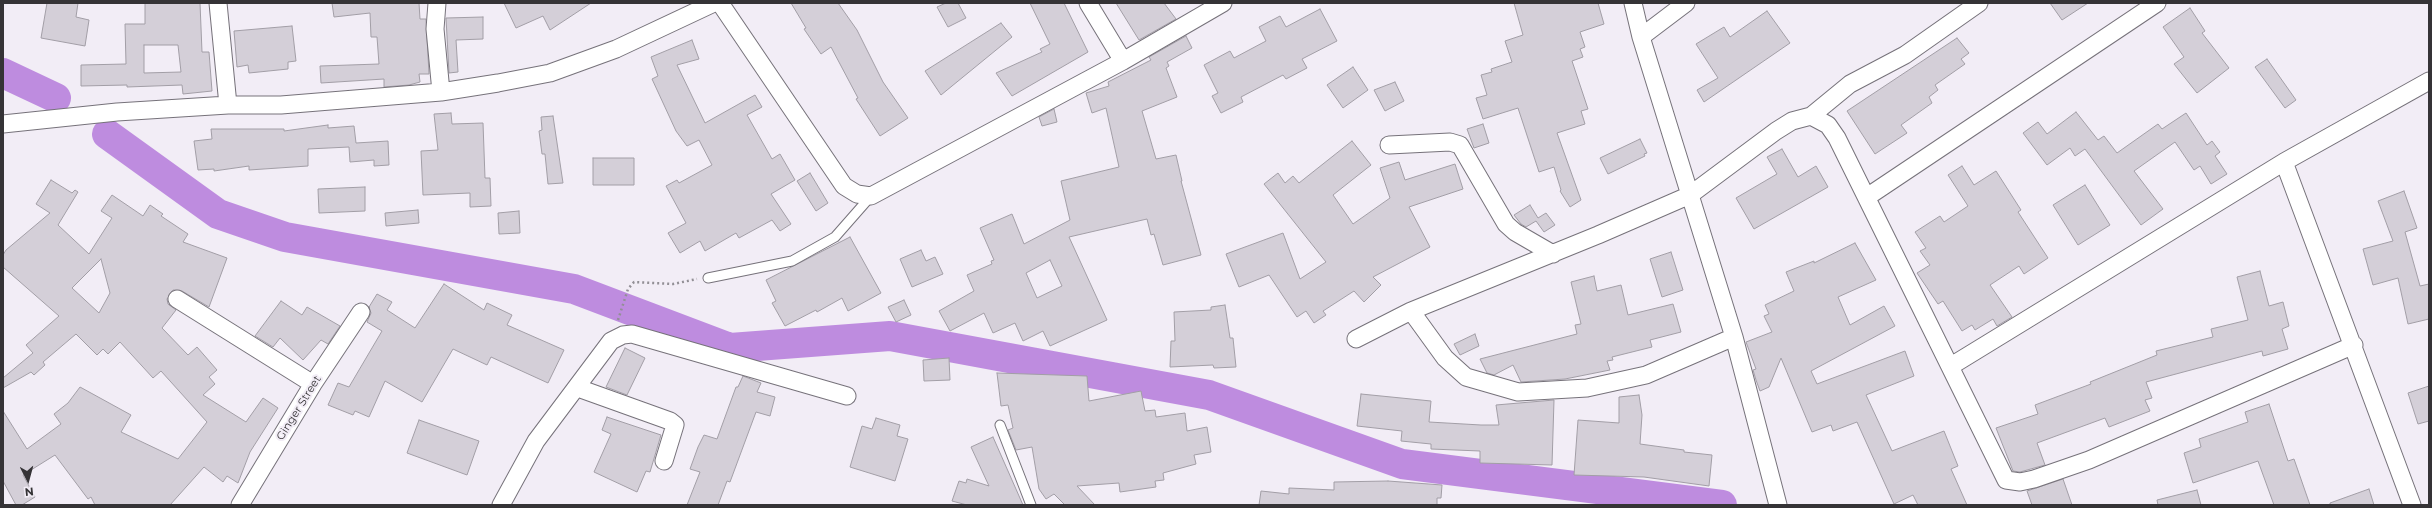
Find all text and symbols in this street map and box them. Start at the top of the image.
street label: Ginger Street [274,373,324,443]
north arrow [8,460,48,500]
text: N [24,485,34,499]

